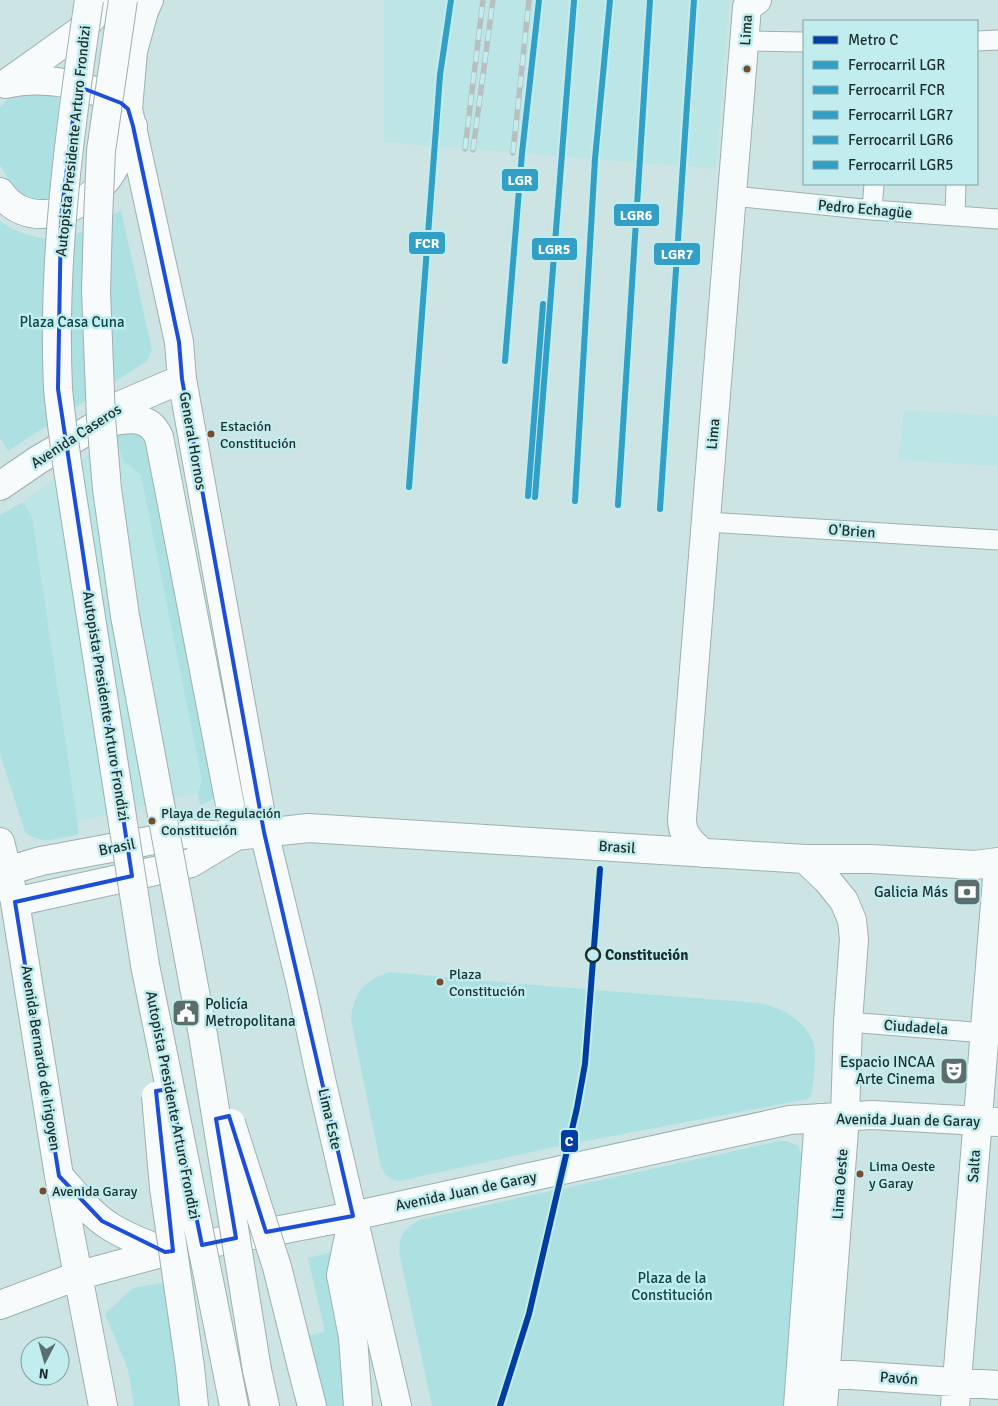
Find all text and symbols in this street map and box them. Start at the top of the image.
street label: Lima [736,14,756,46]
legend [803,20,978,185]
street label: Autopista Presidente Arturo Frondizi [52,25,94,257]
text: Metro C [848,31,898,49]
text: Ferrocarril LGR [848,56,945,74]
unlabelled marker [742,64,752,74]
text: Ferrocarril FCR [848,81,945,99]
text: Ferrocarril LGR7 [848,106,953,124]
text: Ferrocarril LGR6 [848,131,953,149]
text: Ferrocarril LGR5 [848,156,953,174]
line badge: LGR [501,168,539,192]
text: LGR [508,172,533,189]
street label: Pedro Echagüe [817,196,913,222]
line badge: LGR6 [613,203,660,227]
text: LGR6 [620,207,653,224]
line badge: FCR [408,231,446,255]
text: FCR [415,235,440,252]
line badge: LGR5 [531,237,578,261]
text: LGR5 [538,241,570,258]
line badge: LGR7 [653,242,701,266]
text: LGR7 [661,246,694,263]
park label: Plaza Casa Cuna [19,313,125,331]
street label: General Hornos [175,390,211,492]
street label: Avenida Caseros [27,400,125,472]
place label: Estación Constitución [220,418,296,452]
street label: Lima [703,418,723,450]
marker: Estación Constitución [206,429,216,439]
street label: O'Brien [828,520,876,542]
street label: Autopista Presidente Arturo Frondizi [79,590,133,822]
place label: Playa de Regulación Constitución [161,805,281,839]
marker: Playa de Regulación Constitución [147,816,157,826]
street label: Brasil [97,835,137,859]
street label: Brasil [598,837,636,857]
bank icon: Galicia Más [952,877,982,907]
place label: Galicia Más [874,883,948,901]
place label: Constitución [605,946,688,964]
marker: Constitución [585,947,601,963]
street label: Avenida Bernardo de Irigoyen [17,964,65,1152]
place label: Plaza Constitución [449,966,525,1000]
marker: Plaza Constitución [435,977,445,987]
street label: Autopista Presidente Arturo Frondizi [142,989,204,1221]
place label: Policía Metropolitana [205,995,296,1030]
public building icon: Policía Metropolitana [171,998,201,1028]
street label: Ciudadela [883,1016,949,1038]
place label: Espacio INCAA Arte Cinema [840,1053,935,1088]
theatre icon: Espacio INCAA Arte Cinema [939,1056,969,1086]
street label: Lima Este [314,1087,346,1151]
street label: Avenida Juan de Garay [836,1110,980,1130]
line badge: C [560,1129,579,1153]
text: C [565,1133,574,1150]
street label: Lima Oeste [829,1148,851,1220]
street label: Salta [964,1149,984,1183]
place label: Lima Oeste y Garay [869,1158,935,1192]
street label: Avenida Juan de Garay [394,1167,538,1215]
marker: Lima Oeste y Garay [855,1169,865,1179]
place label: Avenida Garay [52,1183,138,1200]
marker: Avenida Garay [38,1186,48,1196]
park label: Plaza de la Constitución [631,1269,713,1304]
north arrow [20,1336,70,1386]
text: N [38,1364,49,1382]
street label: Pavón [879,1368,919,1388]

